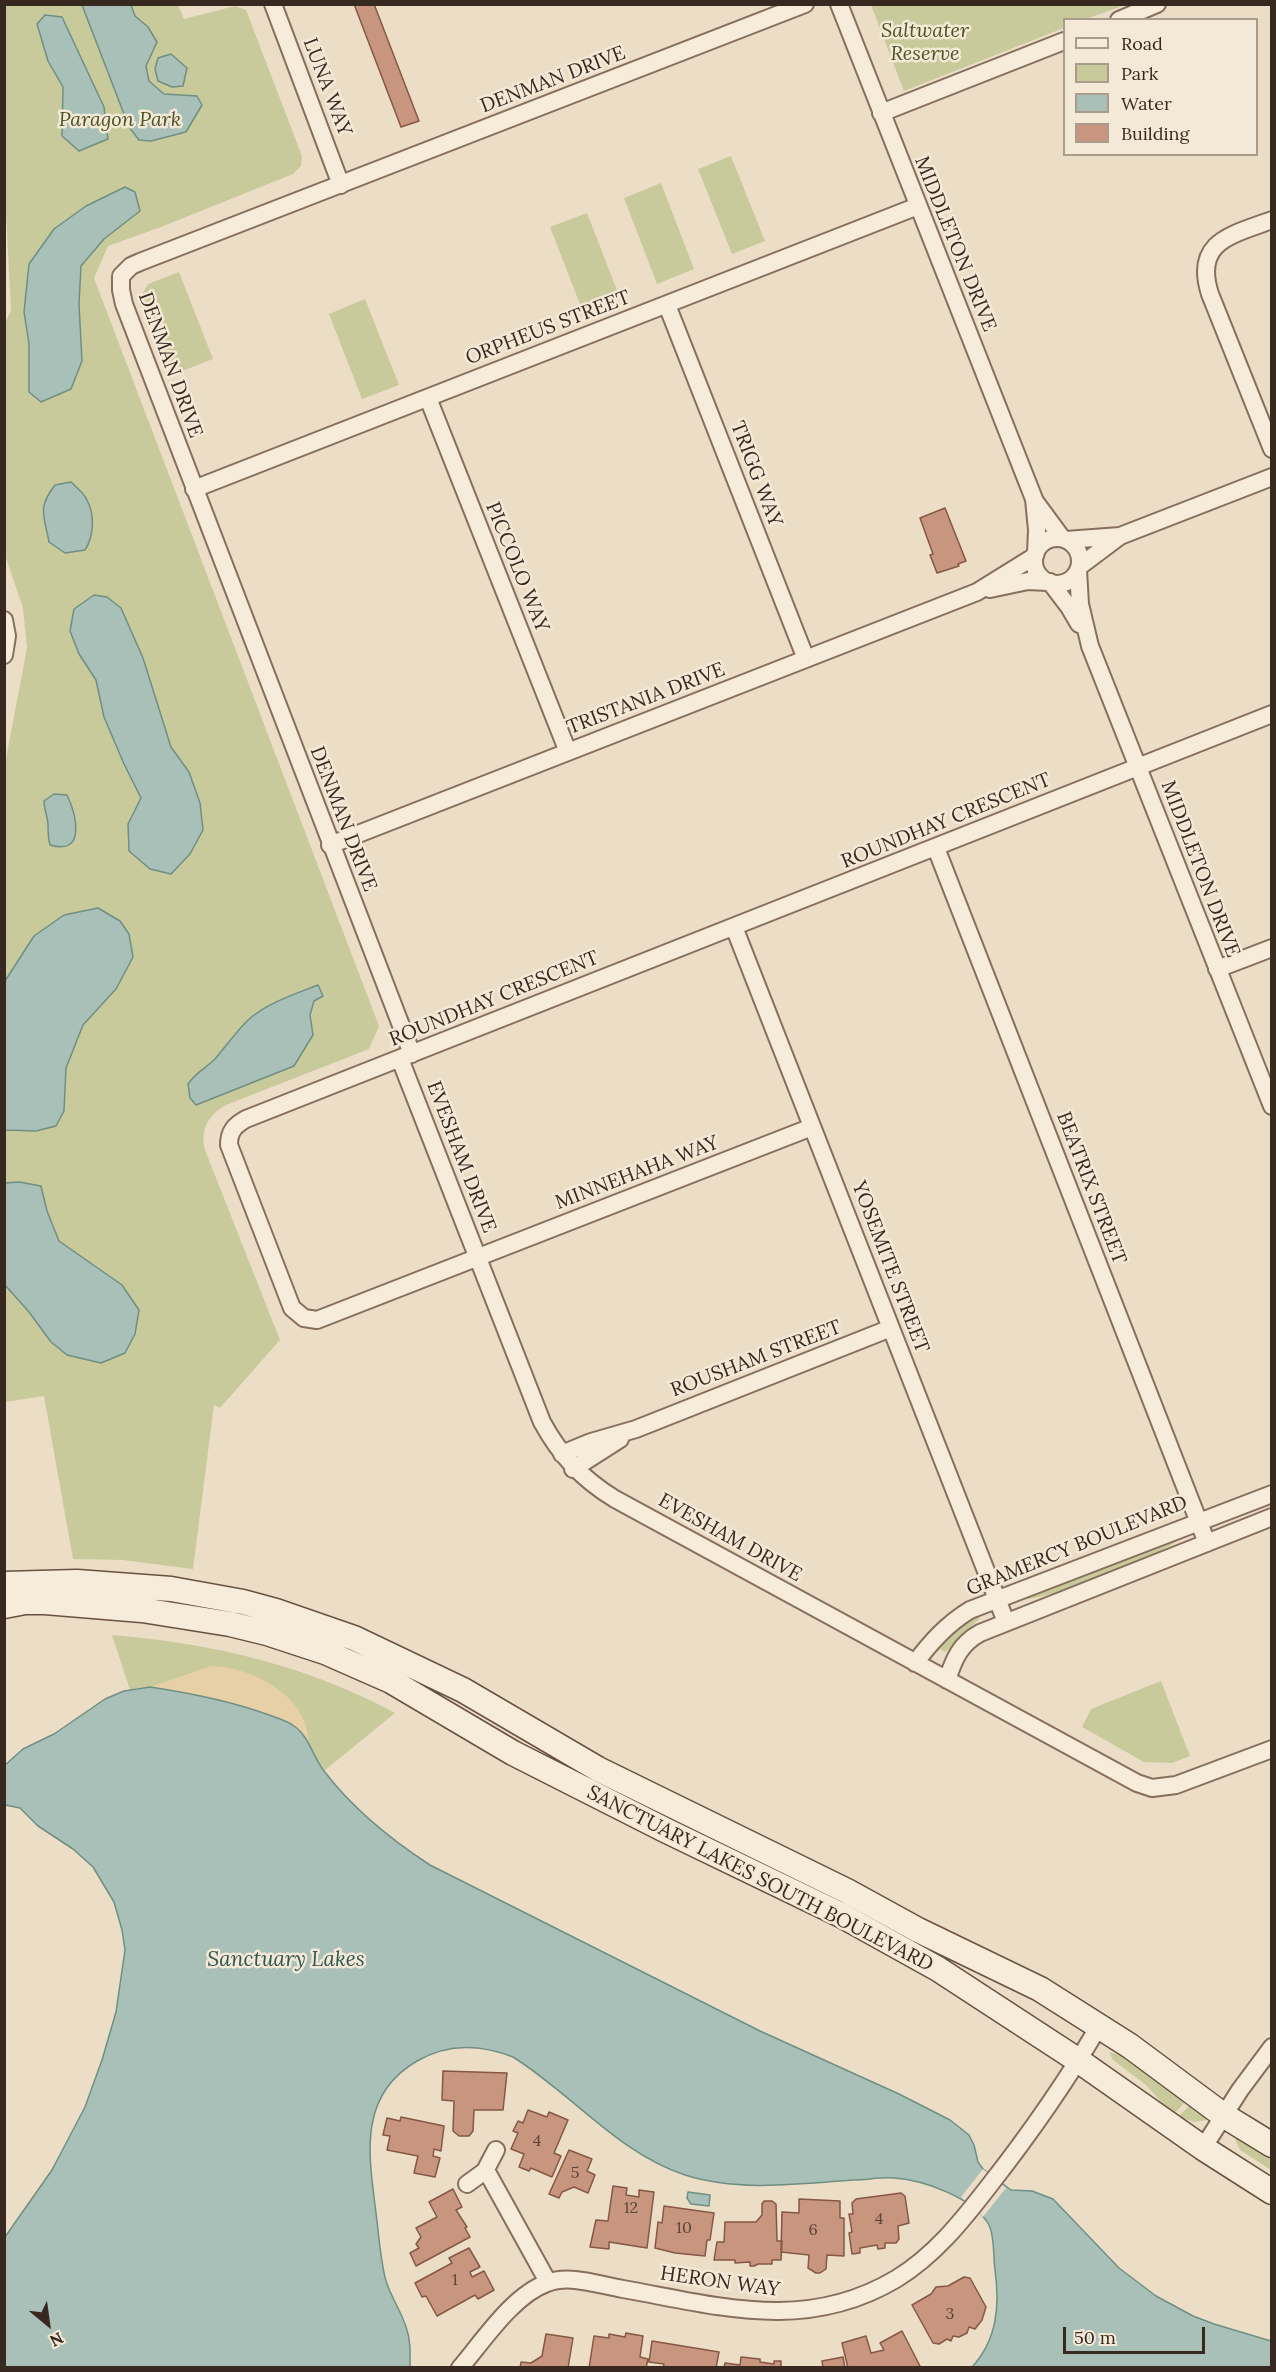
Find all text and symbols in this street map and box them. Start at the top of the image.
legend [1063,18,1258,156]
park label: Saltwater Reserve [881,19,969,66]
text: Road [1121,32,1163,55]
street label: LUNA WAY [297,35,357,139]
street label: DENMAN DRIVE [477,41,629,119]
text: Park [1121,62,1158,85]
text: Water [1121,92,1172,115]
park label: Paragon Park [59,108,181,132]
text: Building [1121,122,1189,145]
street label: MIDDLETON DRIVE [909,153,1001,335]
street label: ORPHEUS STREET [462,286,634,370]
street label: DENMAN DRIVE [133,289,207,441]
street label: TRIGG WAY [725,418,787,530]
street label: PICCOLO WAY [480,499,554,635]
street label: TRISTANIA DRIVE [564,658,728,740]
street label: DENMAN DRIVE [304,743,382,895]
street label: ROUNDHAY CRESCENT [838,768,1054,874]
street label: MIDDLETON DRIVE [1155,777,1245,961]
street label: ROUNDHAY CRESCENT [386,946,602,1052]
street label: EVESHAM DRIVE [421,1078,501,1236]
street label: BEATRIX STREET [1051,1108,1131,1268]
street label: MINNEHAHA WAY [552,1131,722,1215]
street label: YOSEMITE STREET [846,1178,934,1356]
street label: ROUSHAM STREET [667,1315,845,1403]
street label: EVESHAM DRIVE [654,1489,806,1587]
street label: GRAMERCY BOULEVARD [963,1491,1191,1601]
street label: SANCTUARY LAKES SOUTH BOULEVARD [583,1781,937,1977]
water label: Sanctuary Lakes [207,1947,365,1973]
house number: 4 [533,2131,541,2151]
house number: 5 [571,2163,579,2183]
house number: 12 [624,2198,638,2218]
house number: 4 [875,2209,883,2229]
house number: 10 [676,2218,692,2238]
house number: 6 [808,2220,818,2240]
street label: HERON WAY [659,2262,781,2302]
house number: 1 [452,2270,458,2290]
north arrow [18,2294,78,2354]
house number: 3 [946,2304,954,2324]
scale bar [1066,2315,1208,2353]
text: 50 m [1074,2326,1116,2349]
text: N [46,2328,67,2351]

